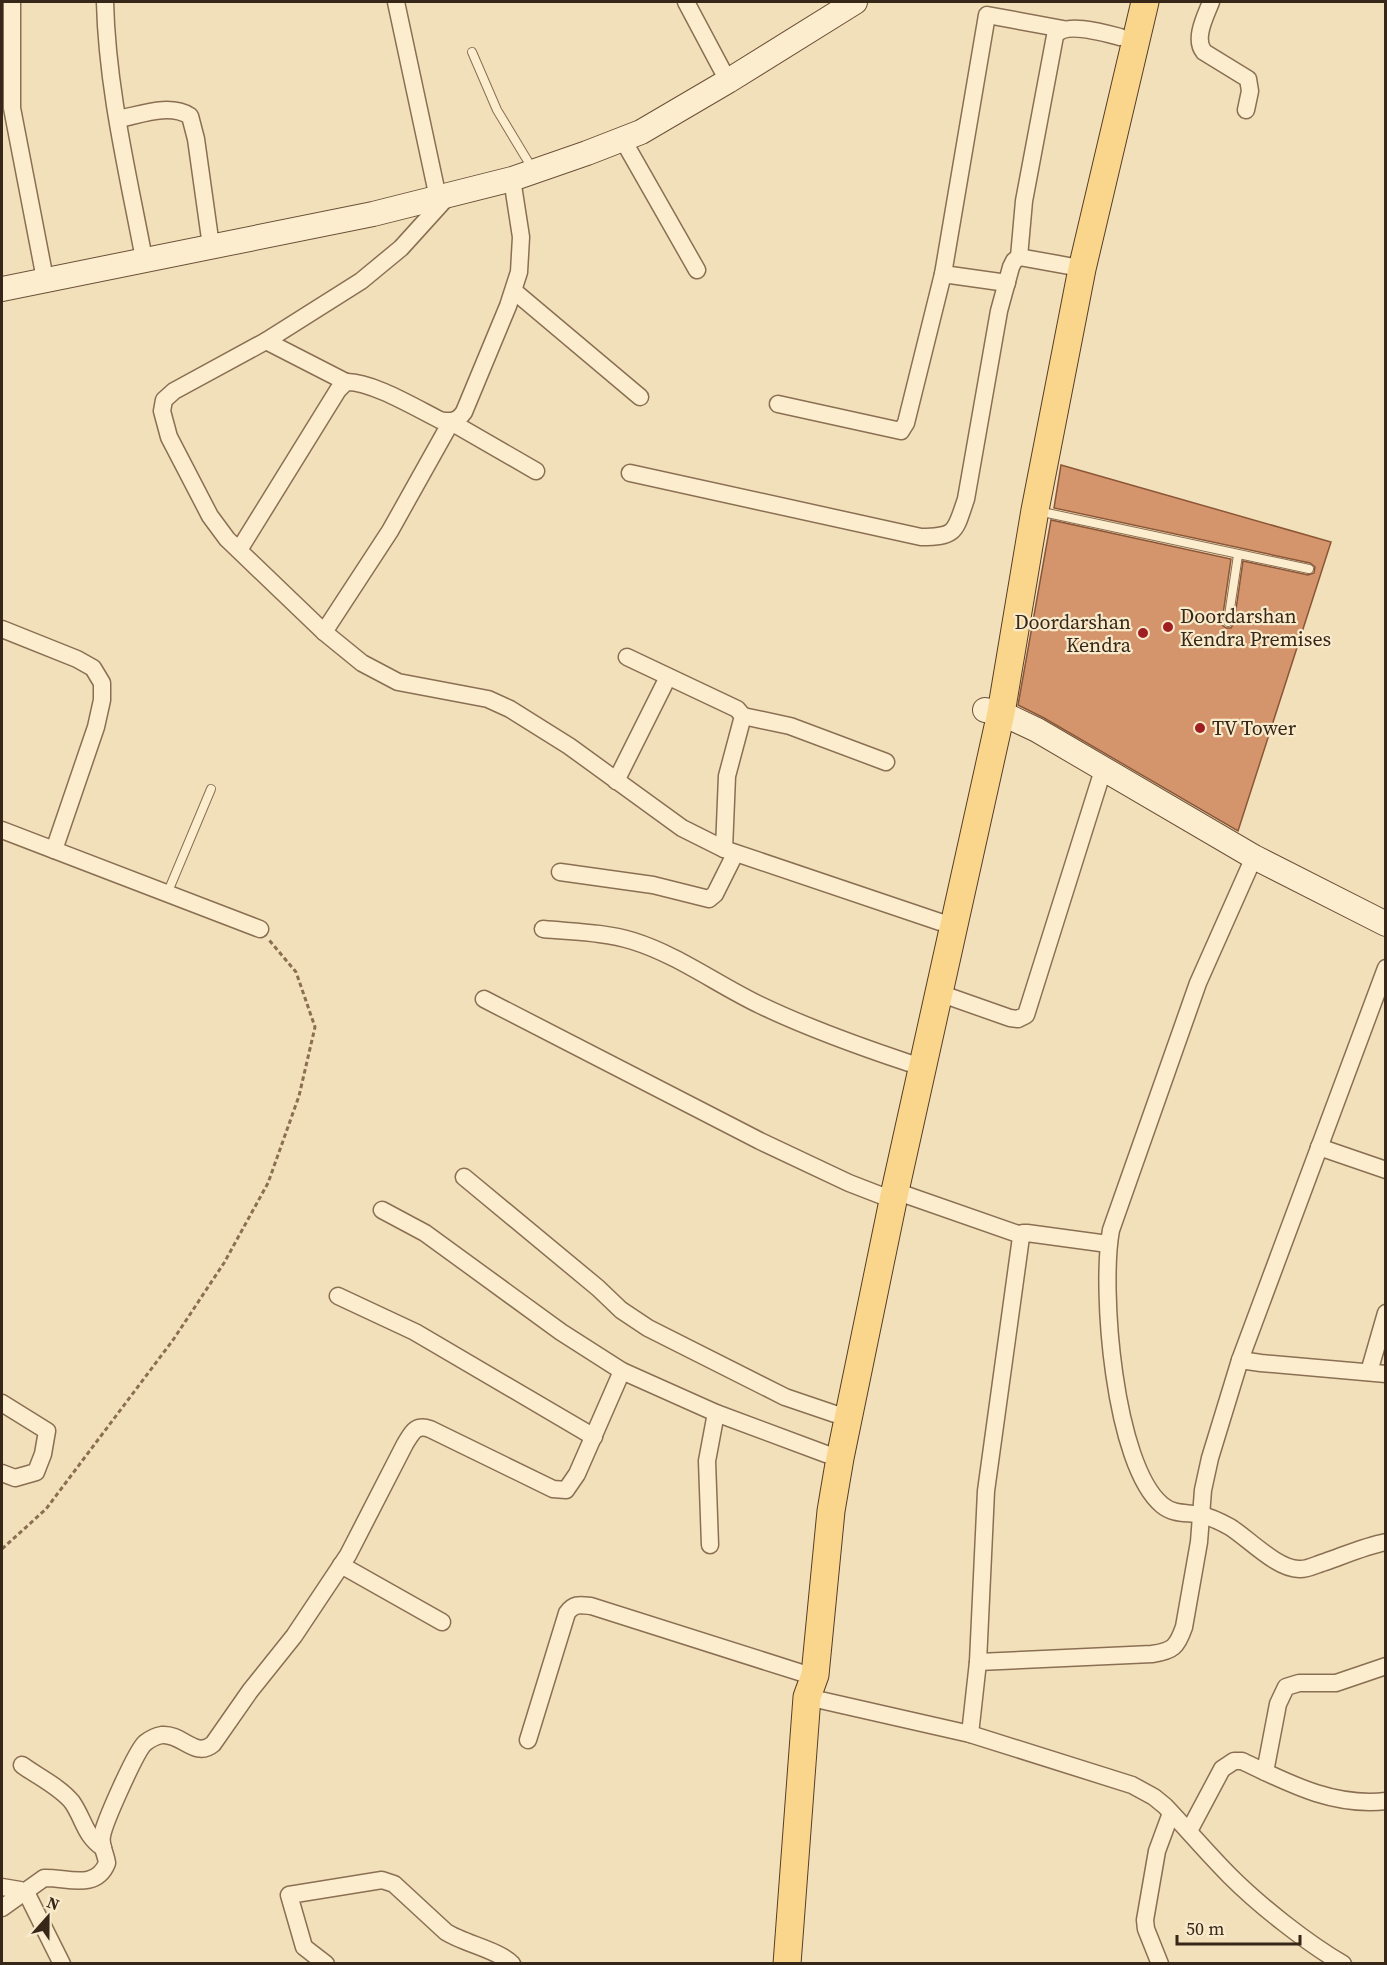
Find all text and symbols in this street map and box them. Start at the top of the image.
place label: Doordarshan Kendra Premises [1180,602,1331,653]
place label: Doordarshan Kendra [1014,608,1132,659]
marker: Doordarshan Kendra Premises [1161,620,1175,634]
marker: Doordarshan Kendra [1136,626,1150,640]
place label: TV Tower [1212,714,1297,742]
marker: TV Tower [1193,721,1207,735]
north arrow [18,1887,78,1947]
text: N [44,1891,63,1915]
scale bar [1177,1908,1300,1946]
text: 50 m [1186,1916,1224,1941]

